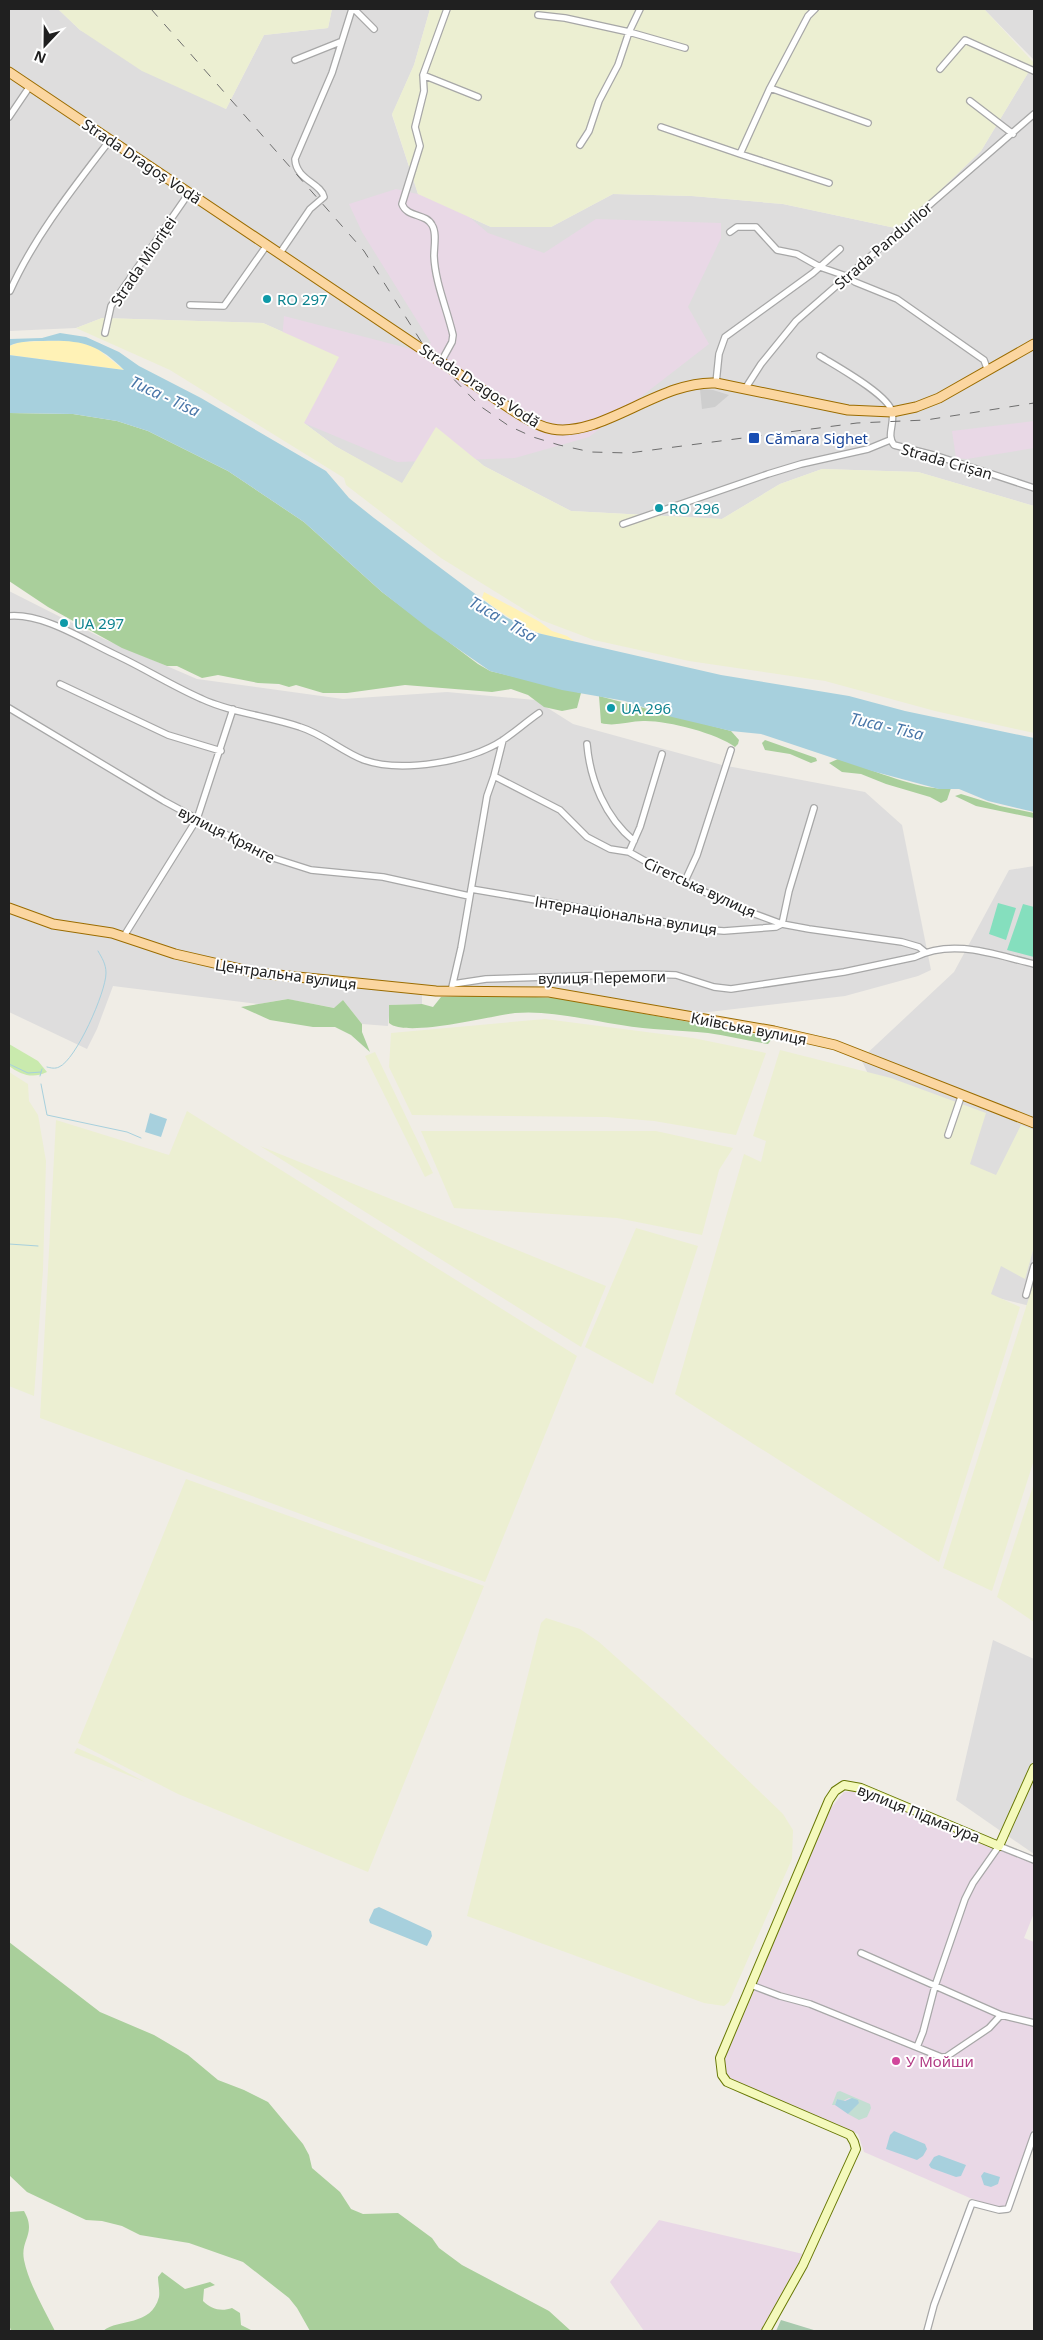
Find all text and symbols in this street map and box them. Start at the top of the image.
north arrow [20,20,70,70]
text: N [31,47,49,68]
street label: Strada Dragoș Vodă [79,114,205,208]
street label: Strada Pandurilor [830,197,936,293]
street label: Strada Mioriței [106,212,180,310]
place label: RO 297 [277,289,328,309]
marker: RO 297 [261,293,273,305]
street label: Strada Dragoș Vodă [416,339,544,431]
water label: Тиса - Tisa [127,370,203,422]
place label: Cămara Sighet [765,428,869,448]
marker: Cămara Sighet [747,431,761,445]
street label: Strada Crișan [899,438,995,484]
place label: RO 296 [669,498,720,518]
marker: RO 296 [653,502,665,514]
water label: Тиса - Tisa [465,591,541,647]
place label: UA 297 [74,613,124,633]
marker: UA 297 [58,617,70,629]
place label: UA 296 [621,698,671,718]
marker: UA 296 [605,702,617,714]
water label: Тиса - Tisa [848,707,926,745]
street label: вулиця Крянге [175,801,279,867]
street label: Сігетська вулиця [641,852,759,922]
street label: Інтернаціональна вулиця [533,891,719,939]
street label: Центральна вулиця [214,954,358,994]
street label: вулиця Перемоги [538,966,666,988]
street label: Київська вулиця [689,1007,809,1049]
street label: вулиця Підмагура [855,1779,983,1847]
place label: У Мойши [906,2051,974,2071]
marker: У Мойши [890,2055,902,2067]

